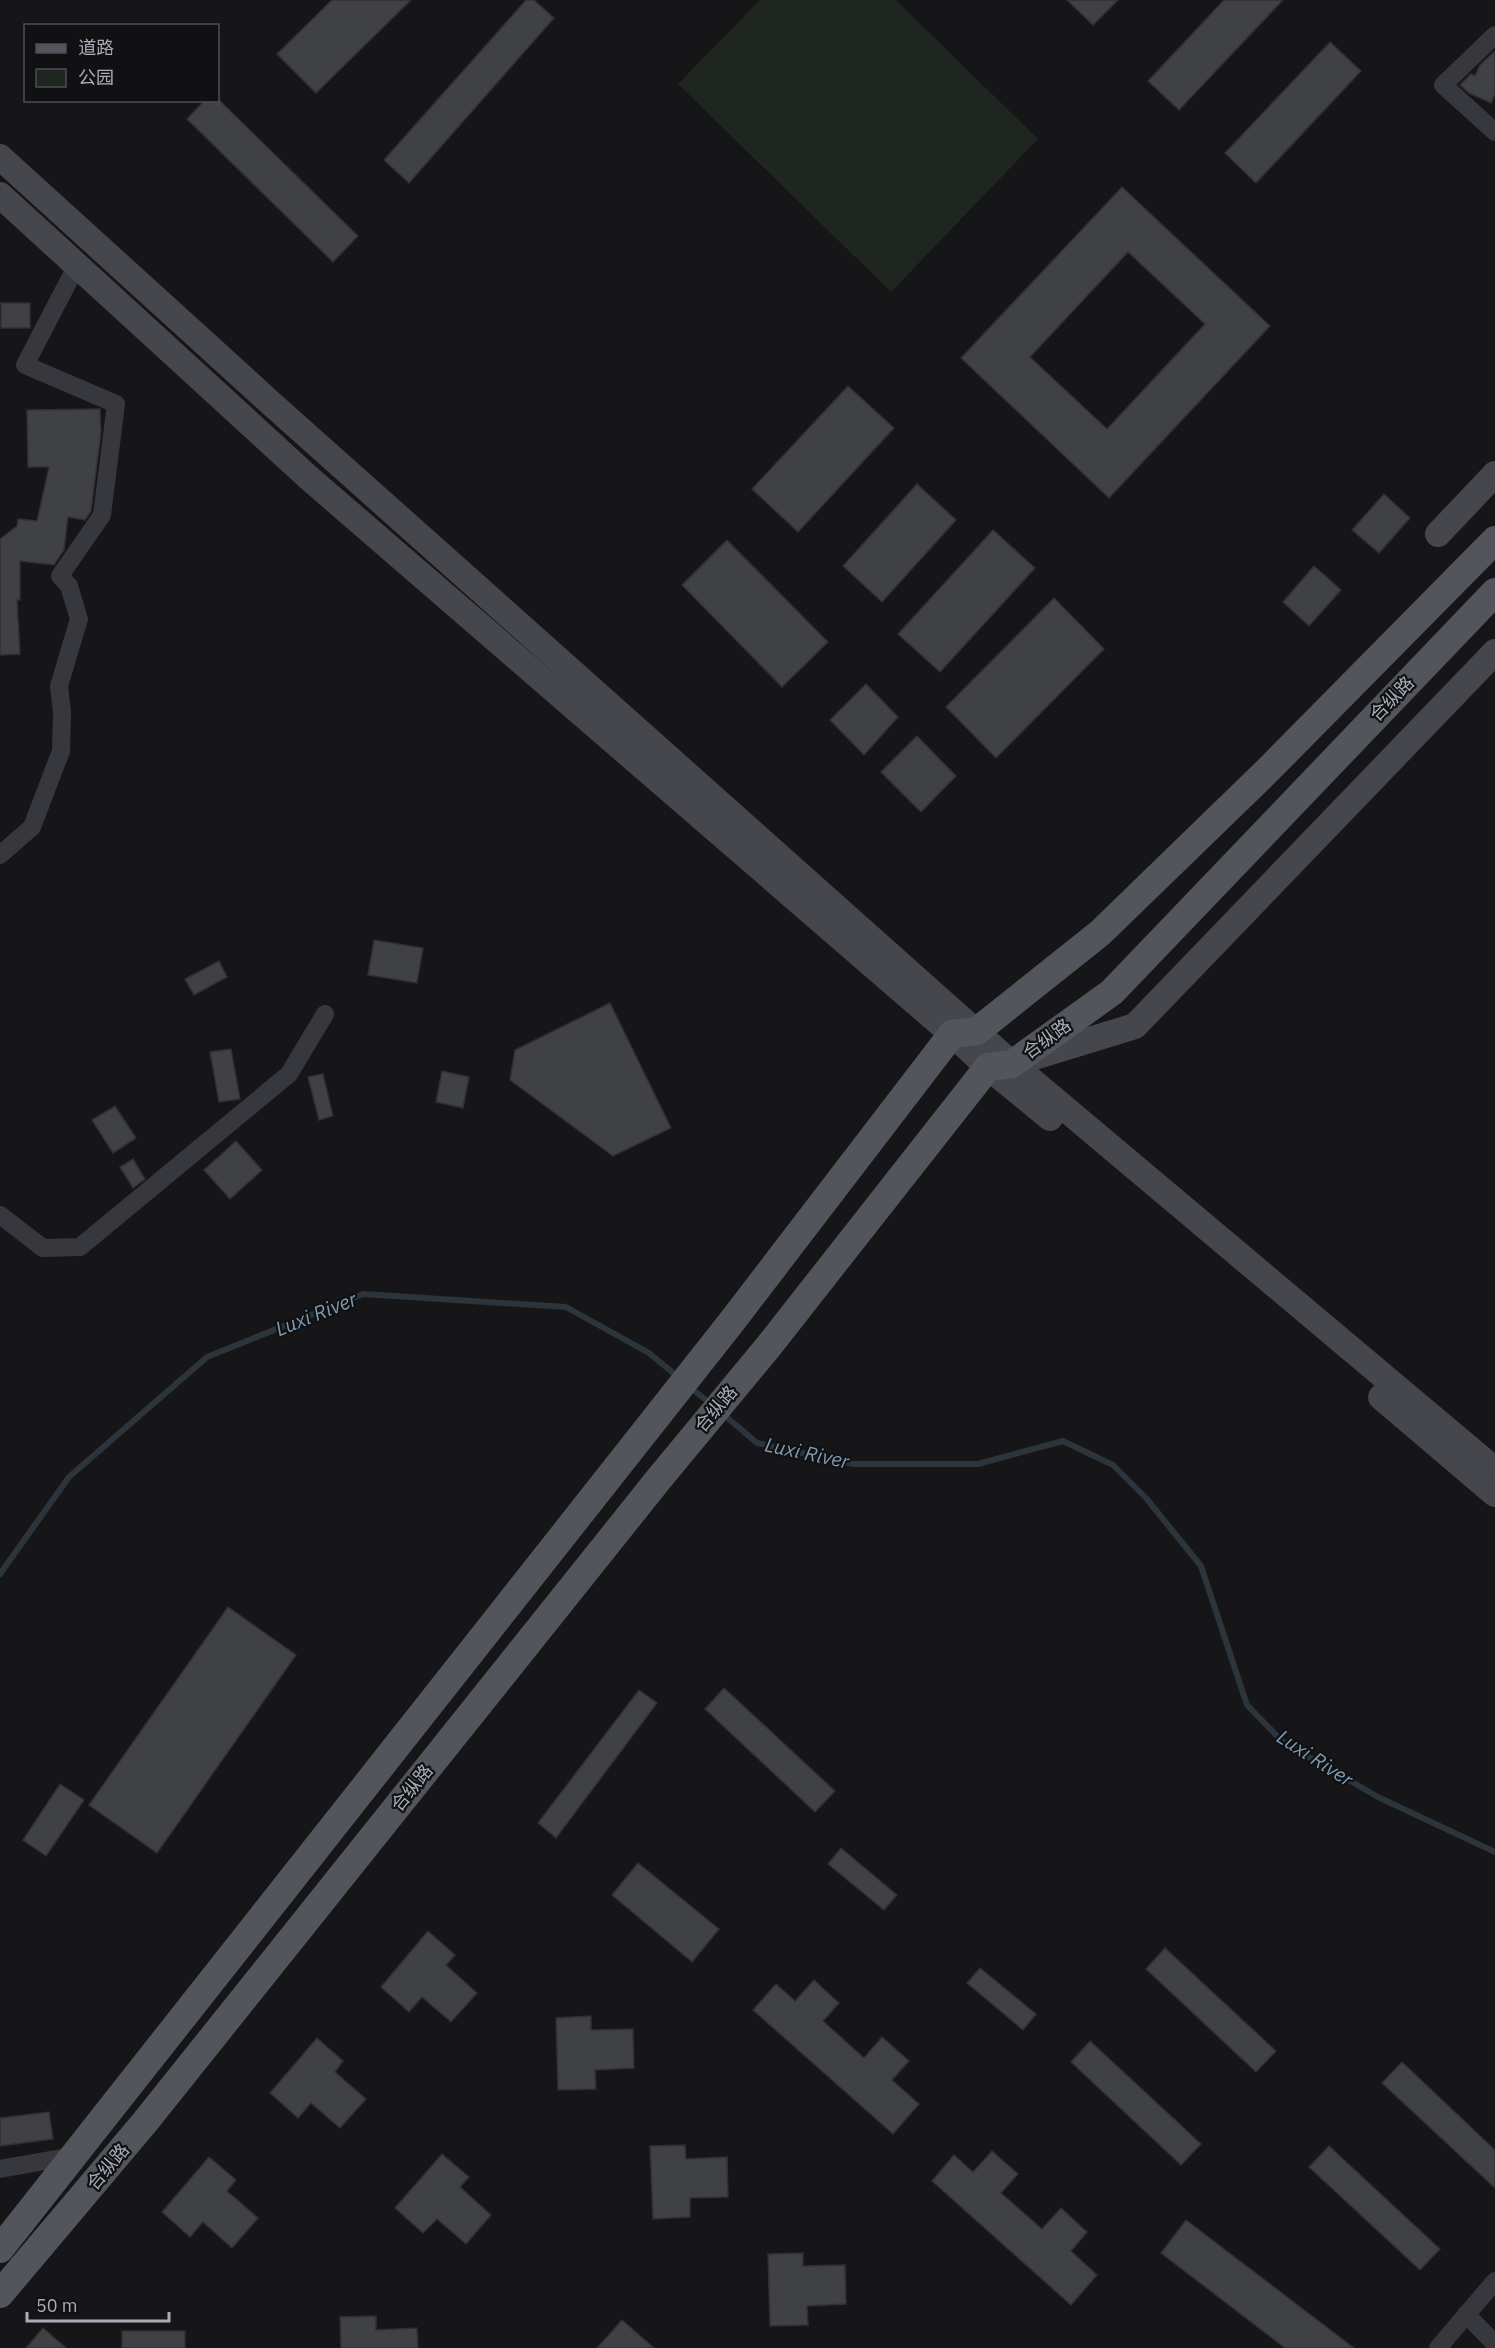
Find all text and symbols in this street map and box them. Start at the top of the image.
legend [24,24,219,102]
text: 道路 [78,36,114,59]
text: 公园 [78,66,114,89]
street label: 合纵路 [1365,671,1419,726]
street label: 合纵路 [1018,1013,1075,1064]
water label: Luxi River [271,1285,361,1342]
street label: 合纵路 [689,1381,742,1437]
water label: Luxi River [763,1430,852,1475]
water label: Luxi River [1272,1723,1359,1793]
street label: 合纵路 [386,1759,438,1816]
street label: 合纵路 [81,2139,134,2195]
scale bar [27,2285,170,2323]
text: 50 m [36,2294,78,2317]

